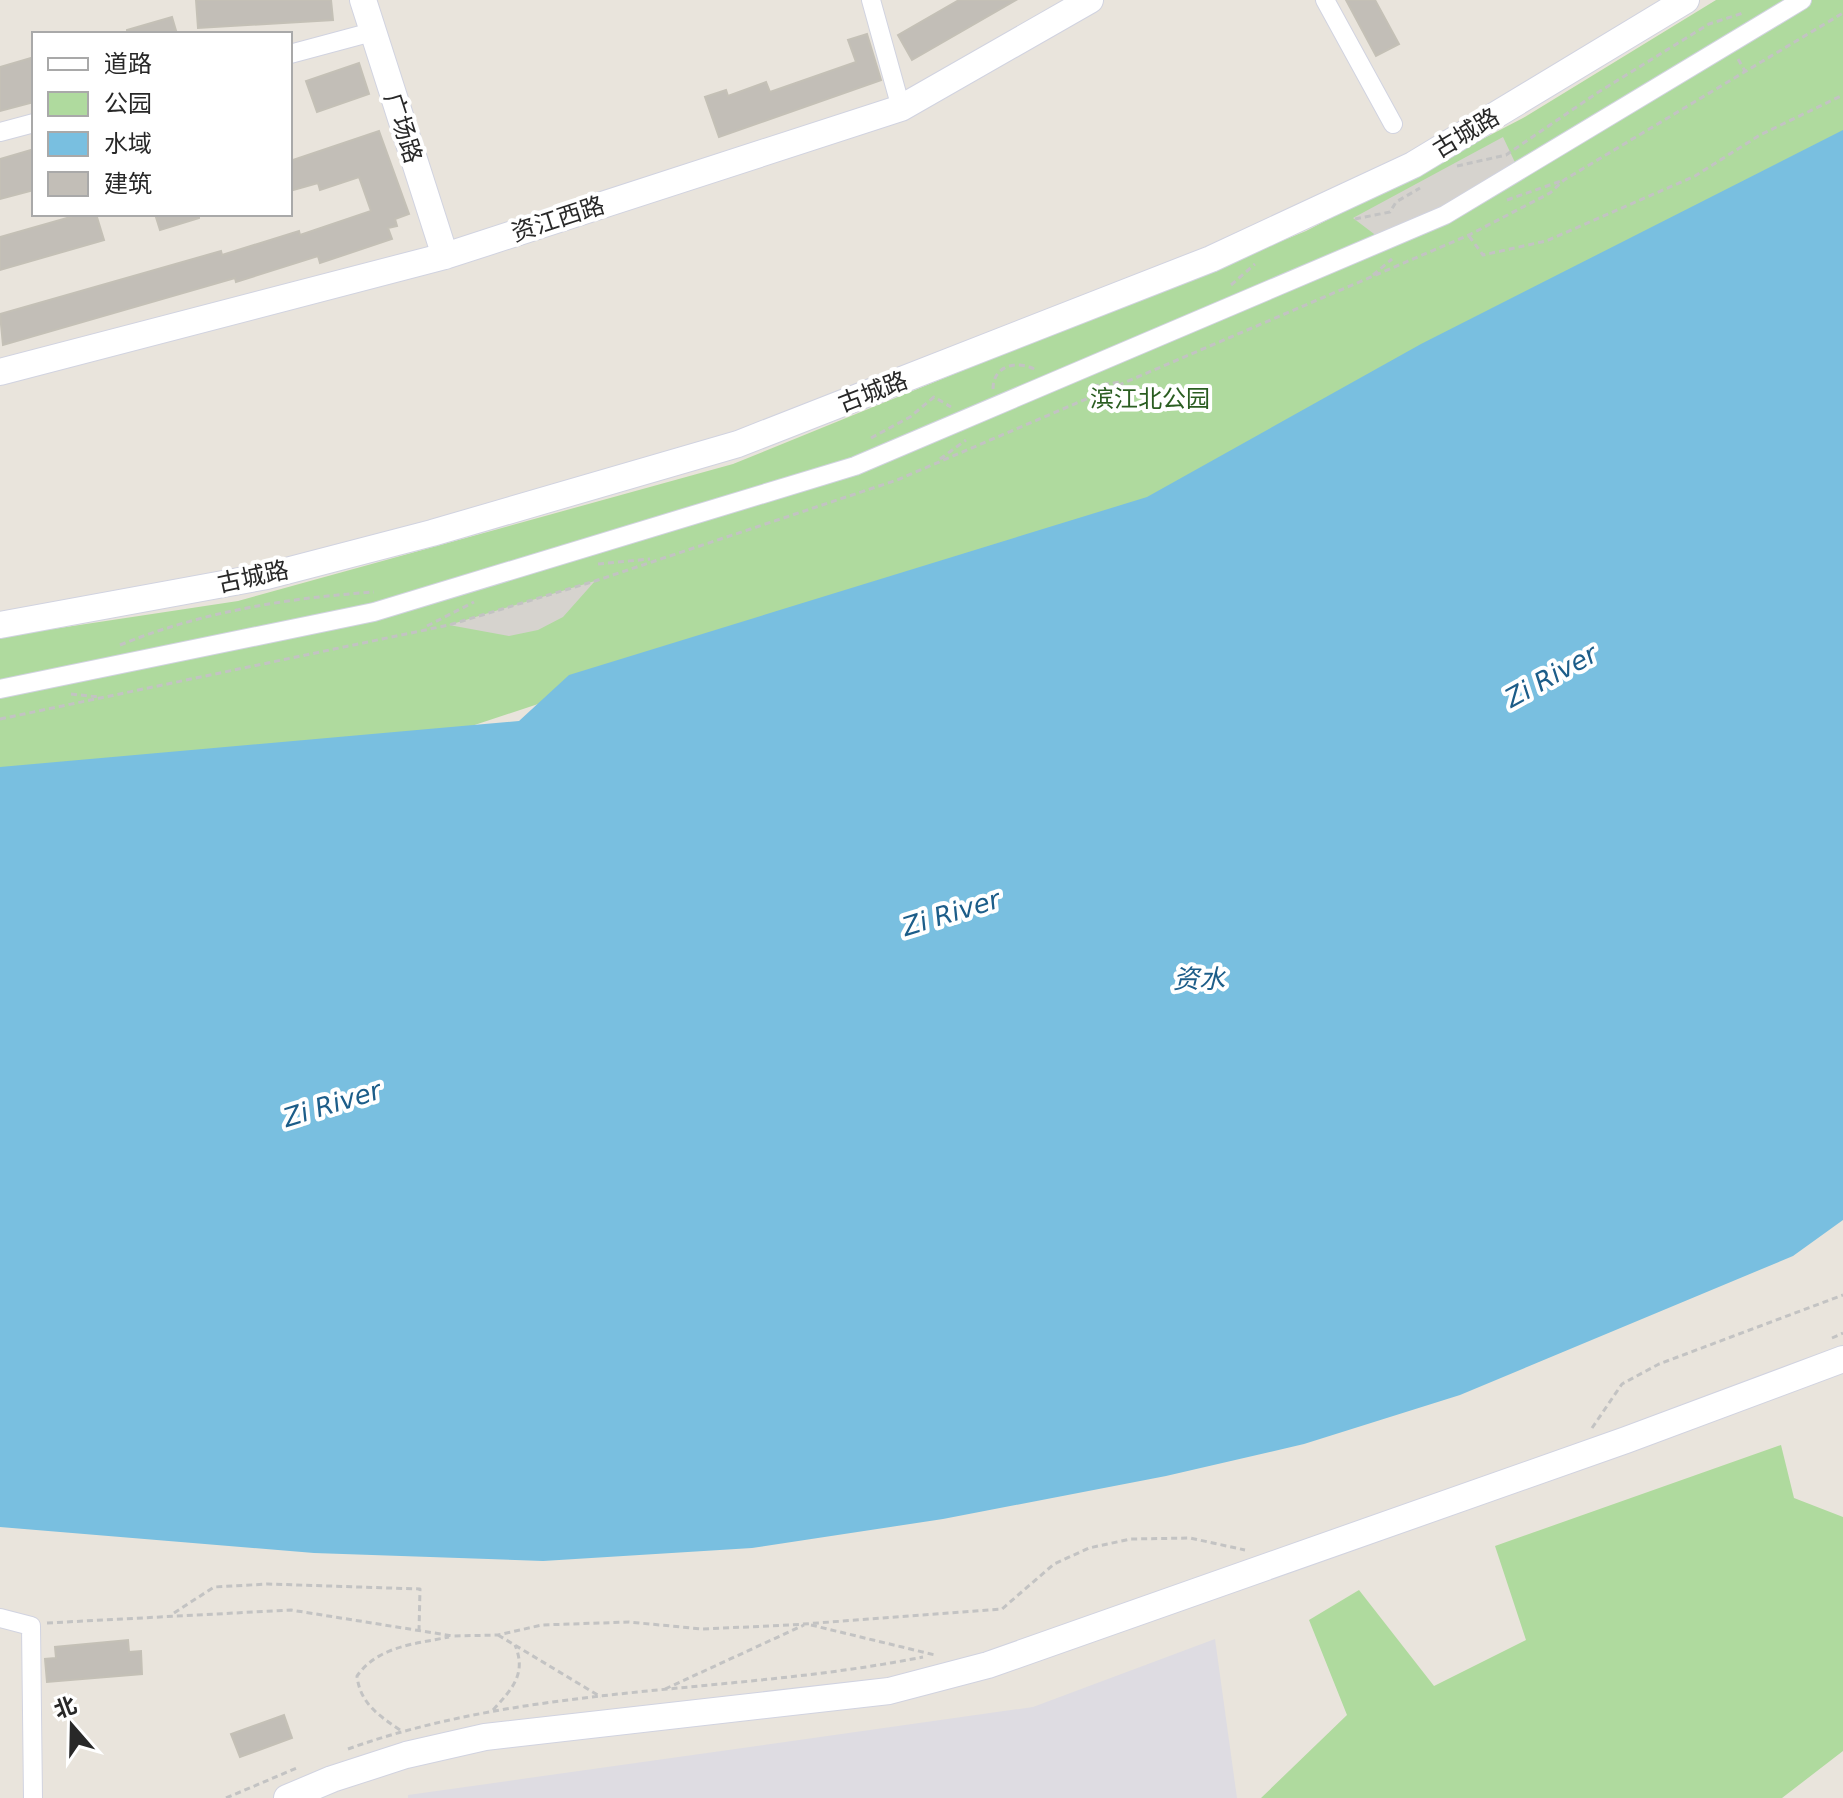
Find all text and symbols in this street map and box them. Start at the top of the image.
legend [32,32,292,216]
text: 道路 [104,50,152,78]
street label: 广场路 [379,89,427,167]
text: 公园 [104,90,152,118]
street label: 古城路 [1428,102,1504,164]
text: 水域 [104,130,152,158]
text: 建筑 [104,170,152,198]
street label: 资江西路 [508,191,608,247]
street label: 古城路 [834,366,912,418]
park label: 滨江北公园 [1090,385,1210,413]
street label: 古城路 [215,556,291,598]
water label: Zi River [1499,637,1604,714]
water label: Zi River [898,883,1006,942]
water label: 资水 [1173,964,1226,994]
water label: Zi River [279,1074,387,1133]
north arrow [32,1686,112,1766]
text: 北 [51,1692,80,1723]

